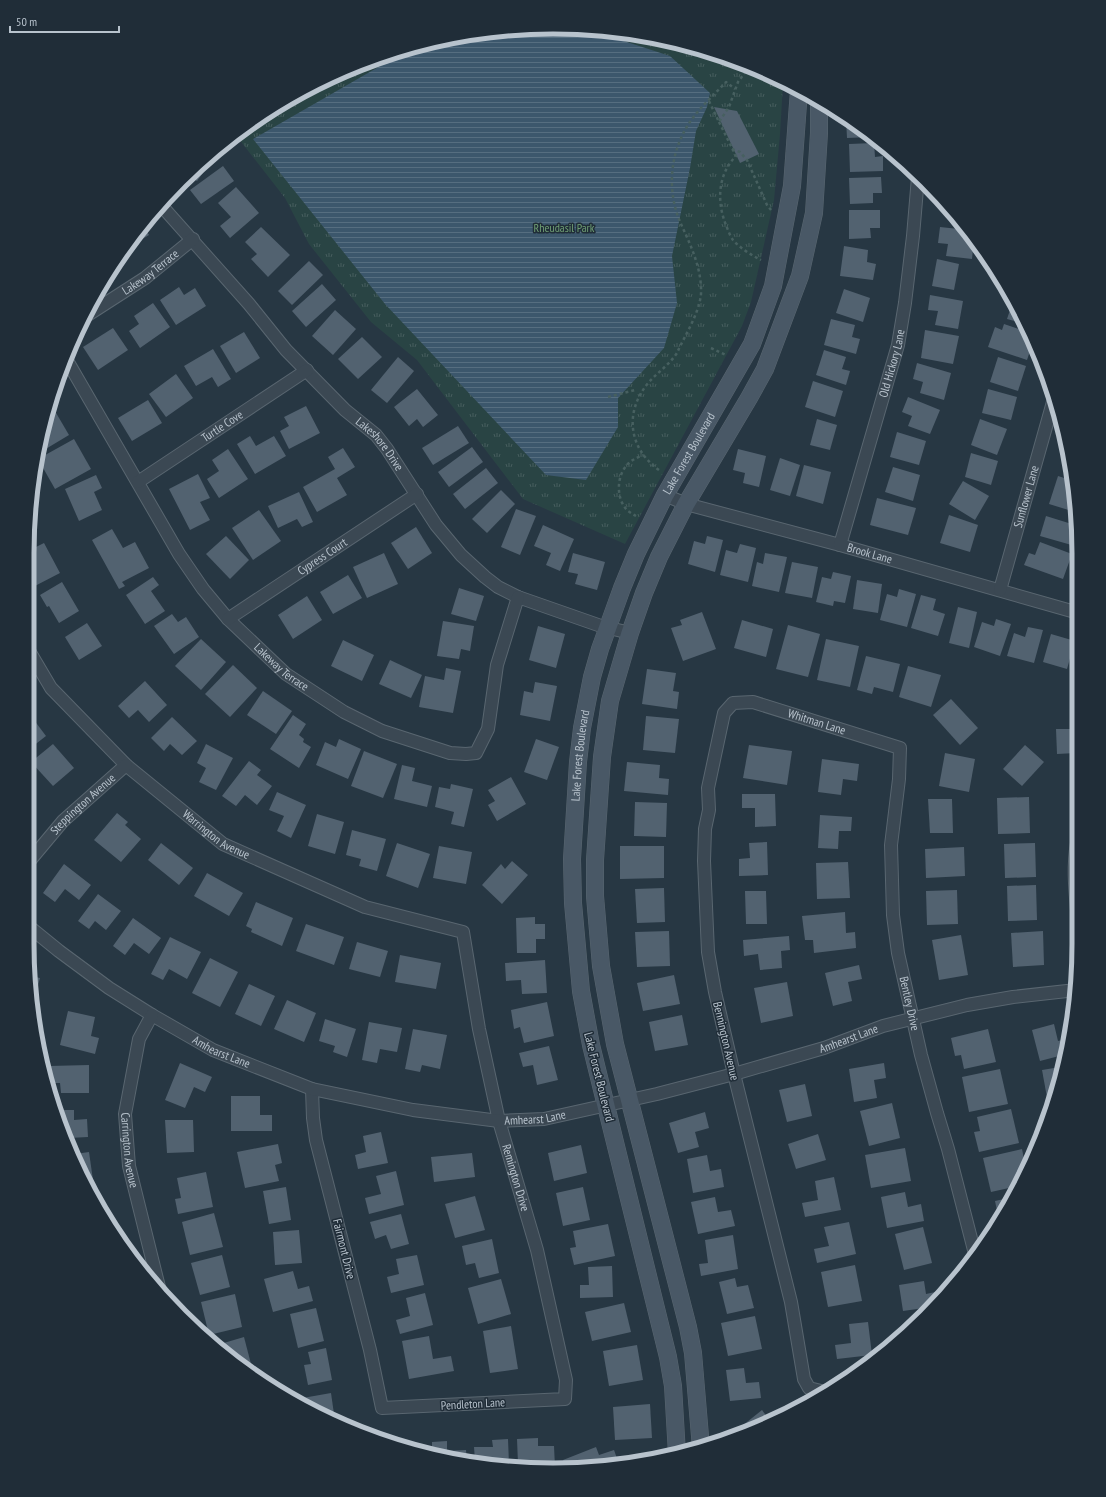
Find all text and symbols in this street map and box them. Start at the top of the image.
scale bar [10,8,119,34]
text: 50 m [16,14,37,29]
park label: Rheudasil Park [533,220,595,235]
street label: Lakeway Terrace [119,246,181,298]
street label: Old Hickory Lane [875,328,908,399]
street label: Turtle Cove [198,407,246,445]
street label: Lake Forest Boulevard [659,410,718,497]
street label: Lakeshore Drive [353,414,407,473]
street label: Sunflower Lane [1010,464,1042,529]
street label: Cypress Court [294,534,350,578]
street label: Brook Lane [846,539,894,567]
street label: Lakeway Terrace [251,640,312,694]
street label: Whitman Lane [786,705,848,738]
street label: Lake Forest Boulevard [568,709,592,802]
street label: Steppington Avenue [47,770,118,838]
street label: Warrington Avenue [180,806,252,862]
street label: Bentley Drive [896,975,923,1032]
street label: Bennington Avenue [710,1000,743,1082]
street label: Amhearst Lane [817,1021,880,1056]
street label: Lake Forest Boulevard [581,1031,618,1123]
street label: Amhearst Lane [190,1032,253,1071]
street label: Amhearst Lane [504,1106,567,1128]
street label: Carrington Avenue [118,1112,142,1189]
street label: Remington Drive [499,1142,533,1213]
street label: Fairmont Drive [330,1217,359,1281]
street label: Pendleton Lane [440,1394,505,1413]

